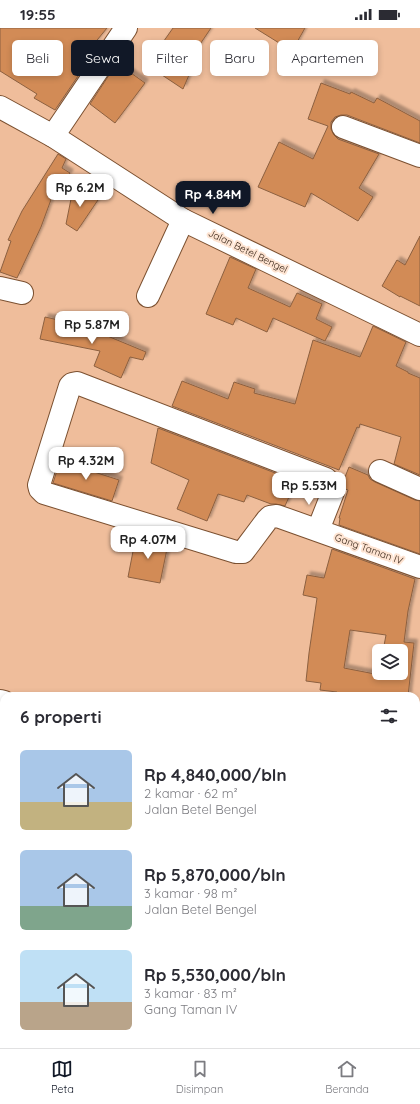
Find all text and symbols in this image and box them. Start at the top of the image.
text: 19:55 [20,5,56,24]
chip: Beli [12,40,63,76]
chip: Sewa [71,40,134,76]
chip: Filter [142,40,202,76]
chip: Baru [210,40,269,76]
chip: Apartemen [277,40,378,76]
pin: Rp 6.2M [43,174,117,208]
text: Rp 6.2M [55,179,105,195]
pin: Rp 4.84M [172,181,254,215]
text: Rp 4.84M [184,186,242,202]
street label: Jalan Betel Bengel [206,226,290,276]
pin: Rp 5.87M [51,311,133,345]
text: Rp 5.87M [64,316,120,332]
pin: Rp 4.32M [45,447,127,481]
text: Rp 4.32M [58,452,114,468]
pin: Rp 5.53M [268,472,350,506]
text: Rp 5.53M [281,477,337,493]
pin: Rp 4.07M [107,526,189,560]
text: Rp 4.07M [120,531,176,547]
street label: Gang Taman IV [333,531,405,568]
map controls [372,644,408,680]
button: layers [372,644,408,680]
icon: filters [378,705,400,727]
text: 6 properti [20,706,102,727]
text: Rp 4,840,000/bln [144,764,287,785]
icon: home [52,766,100,814]
text: 2 kamar · 62 m² [144,785,238,801]
text: Jalan Betel Bengel [144,801,257,817]
text: Rp 5,870,000/bln [144,864,286,885]
icon: home [52,866,100,914]
text: 3 kamar · 98 m² [144,885,237,901]
text: Jalan Betel Bengel [144,901,257,917]
text: Rp 5,530,000/bln [144,964,286,985]
icon: home [52,966,100,1014]
text: 3 kamar · 83 m² [144,985,237,1001]
text: Gang Taman IV [144,1001,237,1017]
tab: Peta [51,1058,74,1096]
tab: Disimpan [176,1058,223,1096]
tab: Beranda [325,1058,369,1096]

